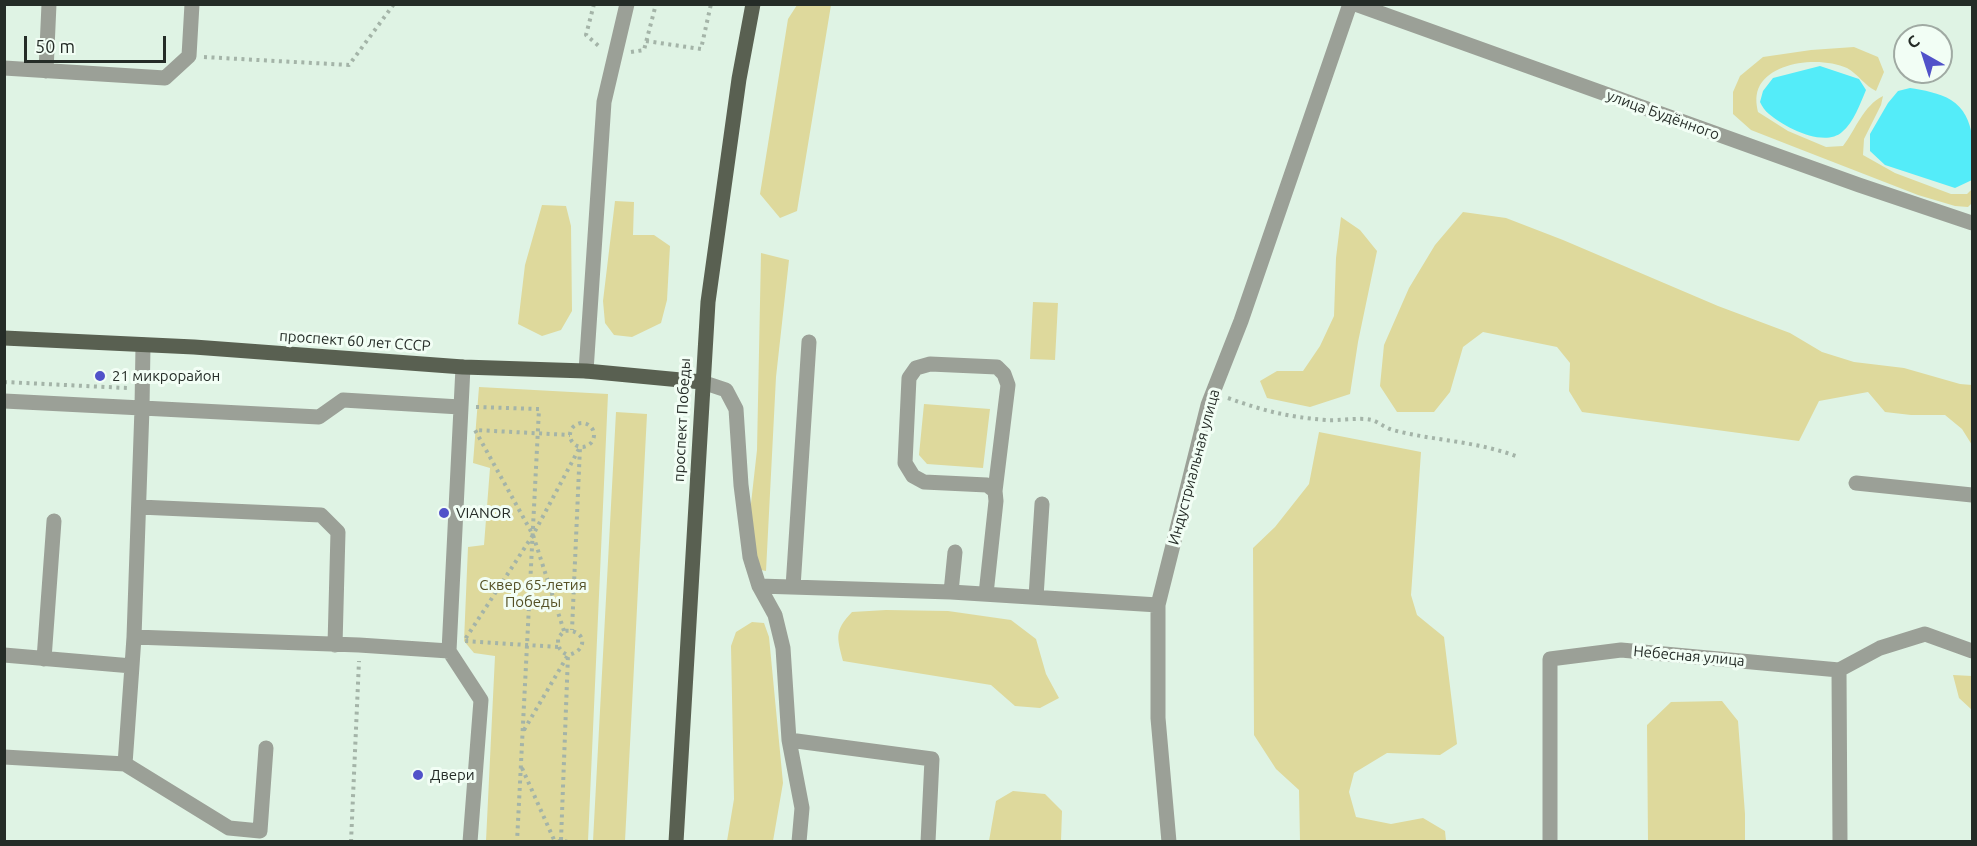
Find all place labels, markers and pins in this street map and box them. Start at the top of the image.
place label: 21 микрорайон [112,367,220,385]
marker: 21 микрорайон [93,369,107,383]
place label: VIANOR [456,504,511,522]
marker: VIANOR [437,506,451,520]
place label: Двери [430,766,475,784]
marker: Двери [411,768,425,782]

